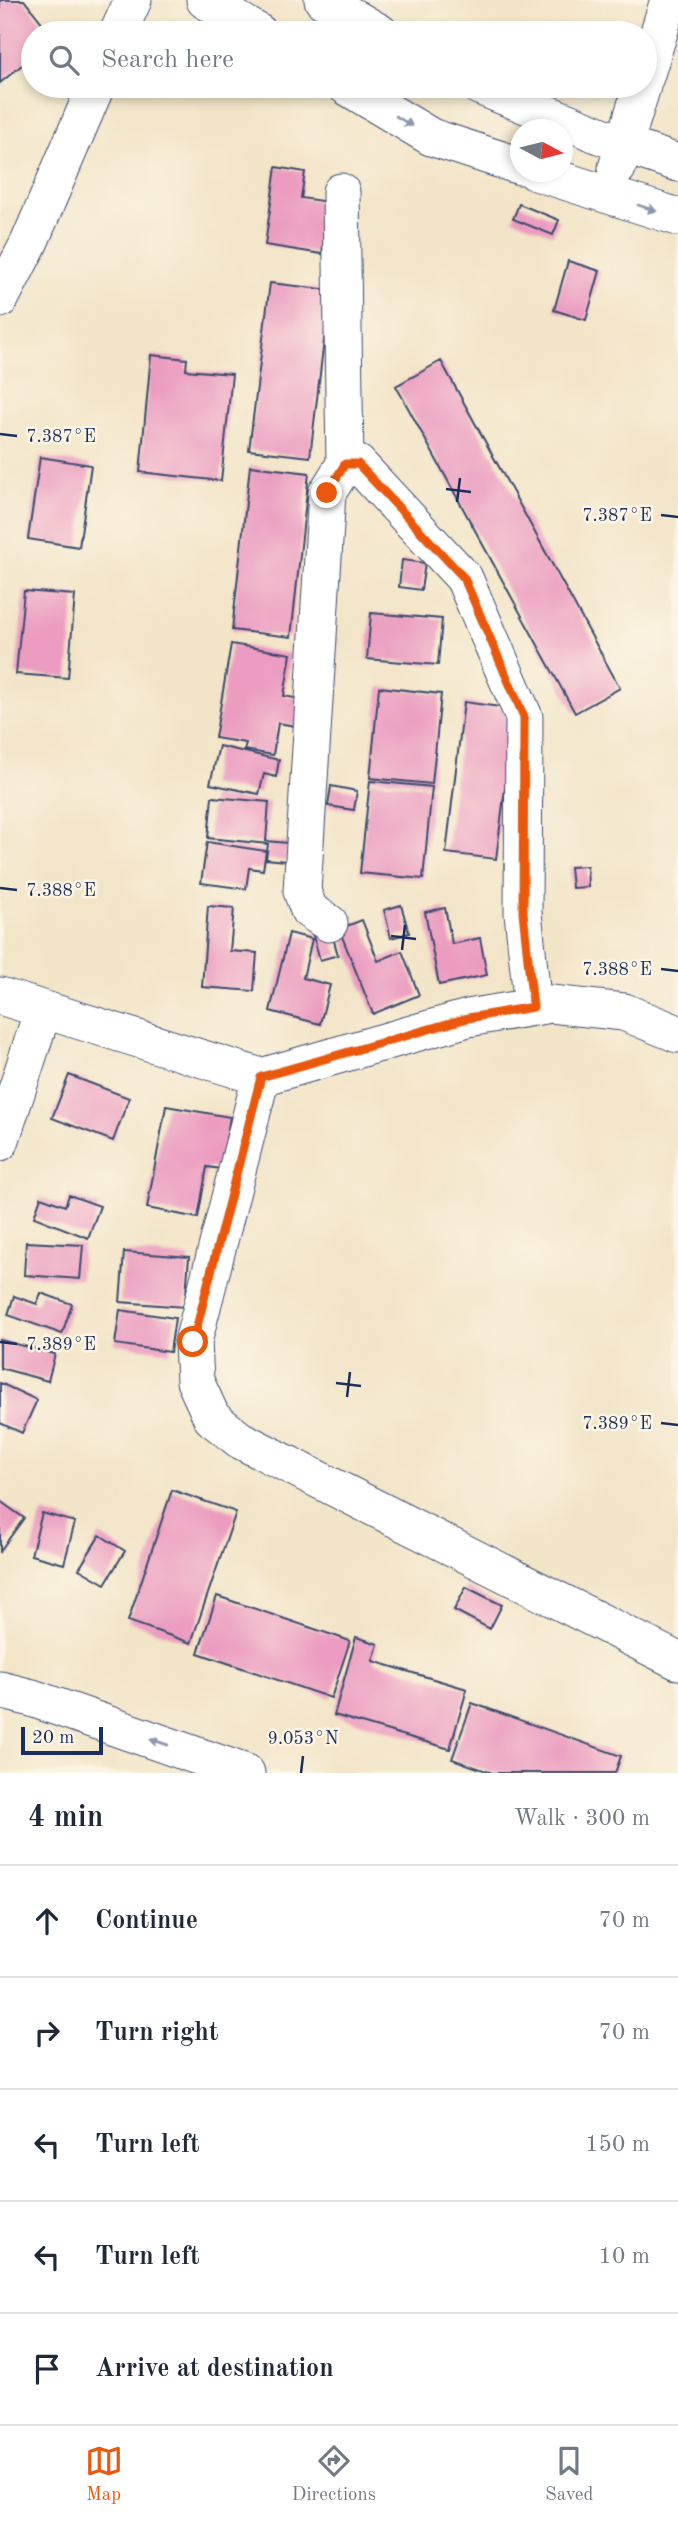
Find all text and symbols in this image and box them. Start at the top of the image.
search box [21,21,657,98]
icon: search [45,41,83,79]
text: Search here [101,47,234,73]
one-way arrow [395,115,414,128]
north arrow [510,119,573,182]
one-way arrow [637,203,658,213]
text: 7.387°E [26,428,96,446]
route end [311,477,342,508]
text: 7.387°E [582,507,652,525]
text: 7.388°E [26,882,96,900]
text: 7.388°E [582,961,652,979]
route start [177,1326,208,1357]
text: 7.389°E [26,1336,96,1354]
text: 7.389°E [582,1415,652,1433]
scale bar [21,1724,103,1756]
text: 20 m [32,1729,74,1748]
text: 9.053°N [267,1730,339,1748]
one-way arrow [148,1736,169,1747]
text: 4 min [28,1803,103,1833]
text: Walk · 300 m [514,1807,650,1830]
icon: ahead [28,1902,66,1940]
text: Continue [95,1908,198,1934]
text: 70 m [599,1909,650,1932]
icon: right [28,2014,66,2052]
text: Turn right [95,2020,218,2046]
text: 70 m [599,2021,650,2044]
icon: left [28,2126,66,2164]
text: Turn left [95,2132,200,2158]
text: 150 m [585,2133,650,2156]
icon: left [28,2238,66,2276]
text: Turn left [95,2244,200,2270]
text: 10 m [599,2245,650,2268]
icon: arrive [28,2350,66,2388]
text: Arrive at destination [95,2356,334,2382]
tab: Map [85,2442,123,2507]
tab: Directions [292,2442,376,2507]
tab: Saved [545,2442,593,2507]

